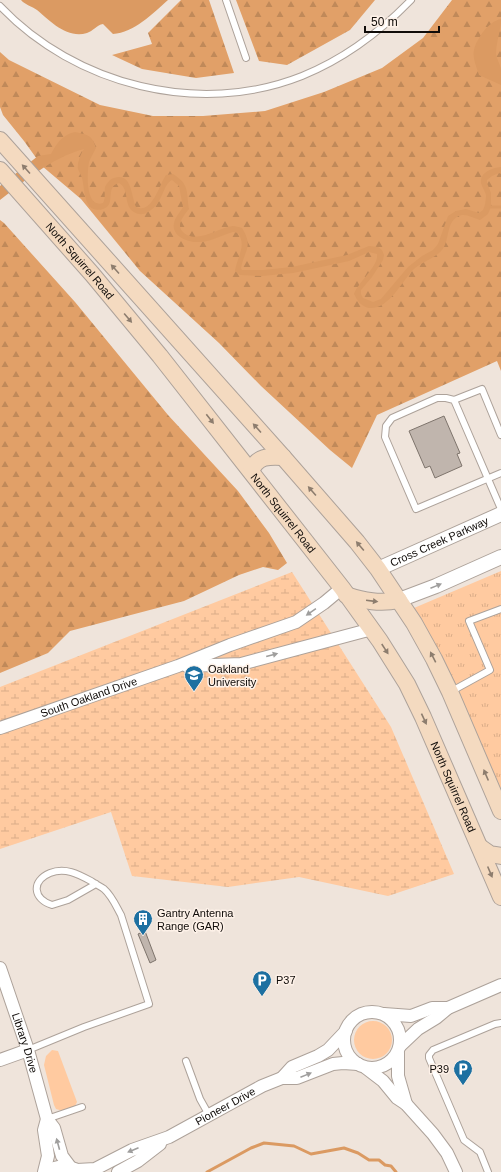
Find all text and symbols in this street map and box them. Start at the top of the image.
scale bar [365,8,439,34]
text: 50 m [371,15,398,29]
one-way arrow [21,163,30,174]
street label: North Squirrel Road [43,220,116,302]
one-way arrow [110,263,119,274]
one-way arrow [124,312,133,323]
one-way arrow [206,413,214,424]
one-way arrow [253,424,262,433]
street label: North Squirrel Road [248,471,318,555]
one-way arrow [308,486,317,496]
street label: Cross Creek Parkway [388,514,491,569]
one-way arrow [355,540,364,551]
one-way arrow [430,583,441,589]
one-way arrow [366,598,378,604]
one-way arrow [306,608,316,616]
one-way arrow [382,643,389,655]
one-way arrow [430,651,436,662]
one-way arrow [266,652,278,658]
place label: Oakland University [208,663,257,688]
school or university icon: Oakland University [183,664,205,692]
street label: South Oakland Drive [39,675,139,719]
one-way arrow [421,713,427,724]
street label: North Squirrel Road [428,740,478,834]
one-way arrow [482,768,488,780]
one-way arrow [488,867,494,879]
place label: Gantry Antenna Range (GAR) [157,907,234,932]
building icon: Gantry Antenna Range (GAR) [132,908,154,936]
parking icon: P37 [251,969,273,997]
place label: P37 [276,974,296,986]
street label: Library Drive [10,1011,40,1074]
parking icon: P39 [452,1058,474,1086]
place label: P39 [429,1063,449,1075]
one-way arrow [300,1071,312,1077]
street label: Pioneer Drive [193,1085,257,1127]
one-way arrow [55,1138,61,1150]
one-way arrow [126,1148,138,1154]

